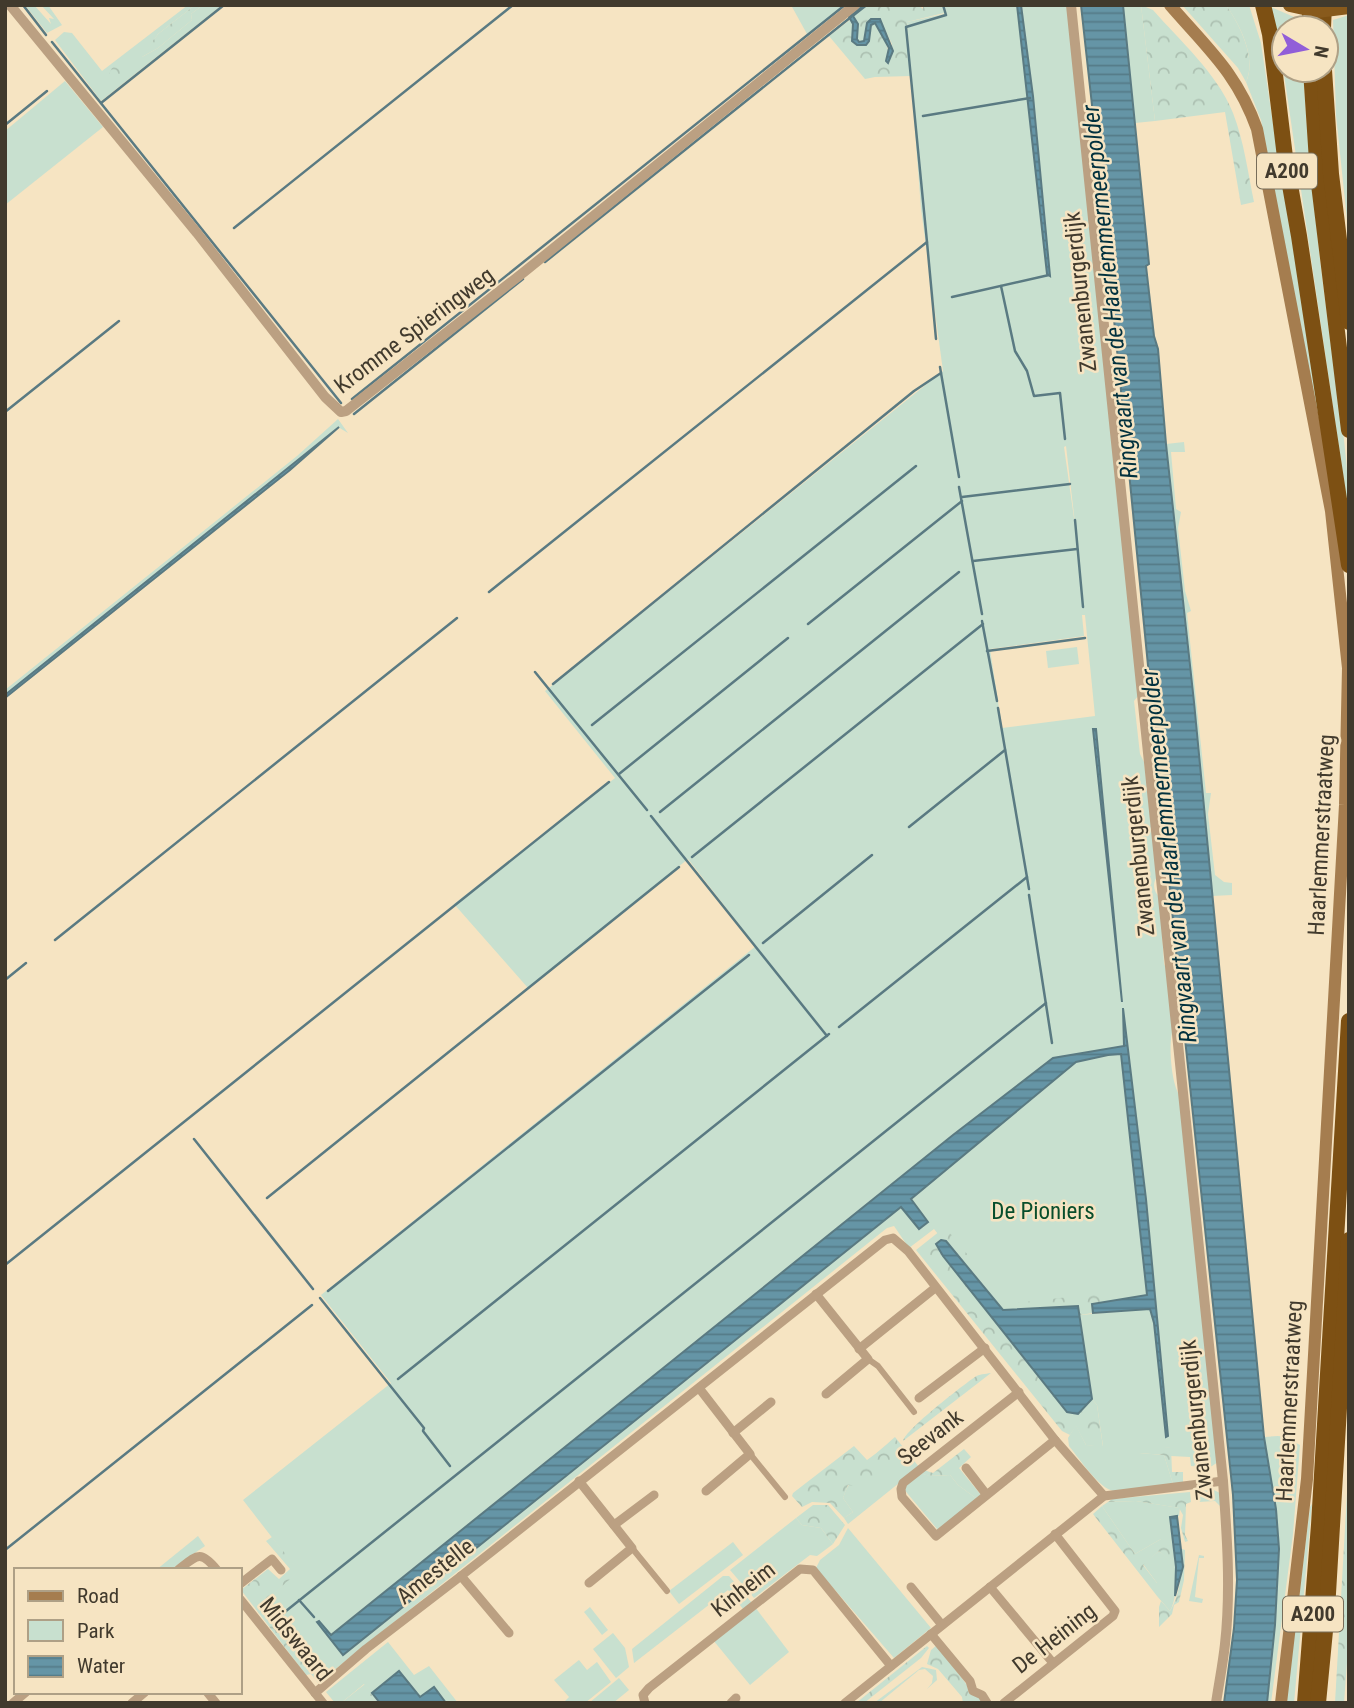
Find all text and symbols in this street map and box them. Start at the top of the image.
north arrow [1270,14,1340,84]
text: N [1309,44,1334,60]
water label: Ringvaart van de Haarlemmermeerpolder [1076,103,1144,480]
road number: A200 [1257,154,1317,188]
street label: Zwanenburgerdijk [1059,210,1102,373]
street label: Kromme Spieringweg [329,262,499,399]
water label: Ringvaart van de Haarlemmermeerpolder [1135,667,1203,1044]
street label: Haarlemmerstraatweg [1303,734,1340,936]
street label: Zwanenburgerdijk [1117,774,1160,937]
park label: De Pioniers [991,1198,1095,1225]
street label: Haarlemmerstraatweg [1271,1300,1308,1502]
street label: Zwanenburgerdijk [1175,1338,1218,1501]
street label: Seevank [892,1403,969,1471]
street label: Amestelle [391,1533,479,1610]
street label: Kinheim [706,1556,781,1623]
legend [14,1568,242,1694]
text: Road [77,1584,119,1608]
street label: Midswaard [254,1592,337,1687]
road number: A200 [1283,1596,1343,1632]
street label: De Heining [1007,1597,1101,1679]
text: Park [77,1619,115,1643]
text: Water [77,1654,125,1678]

